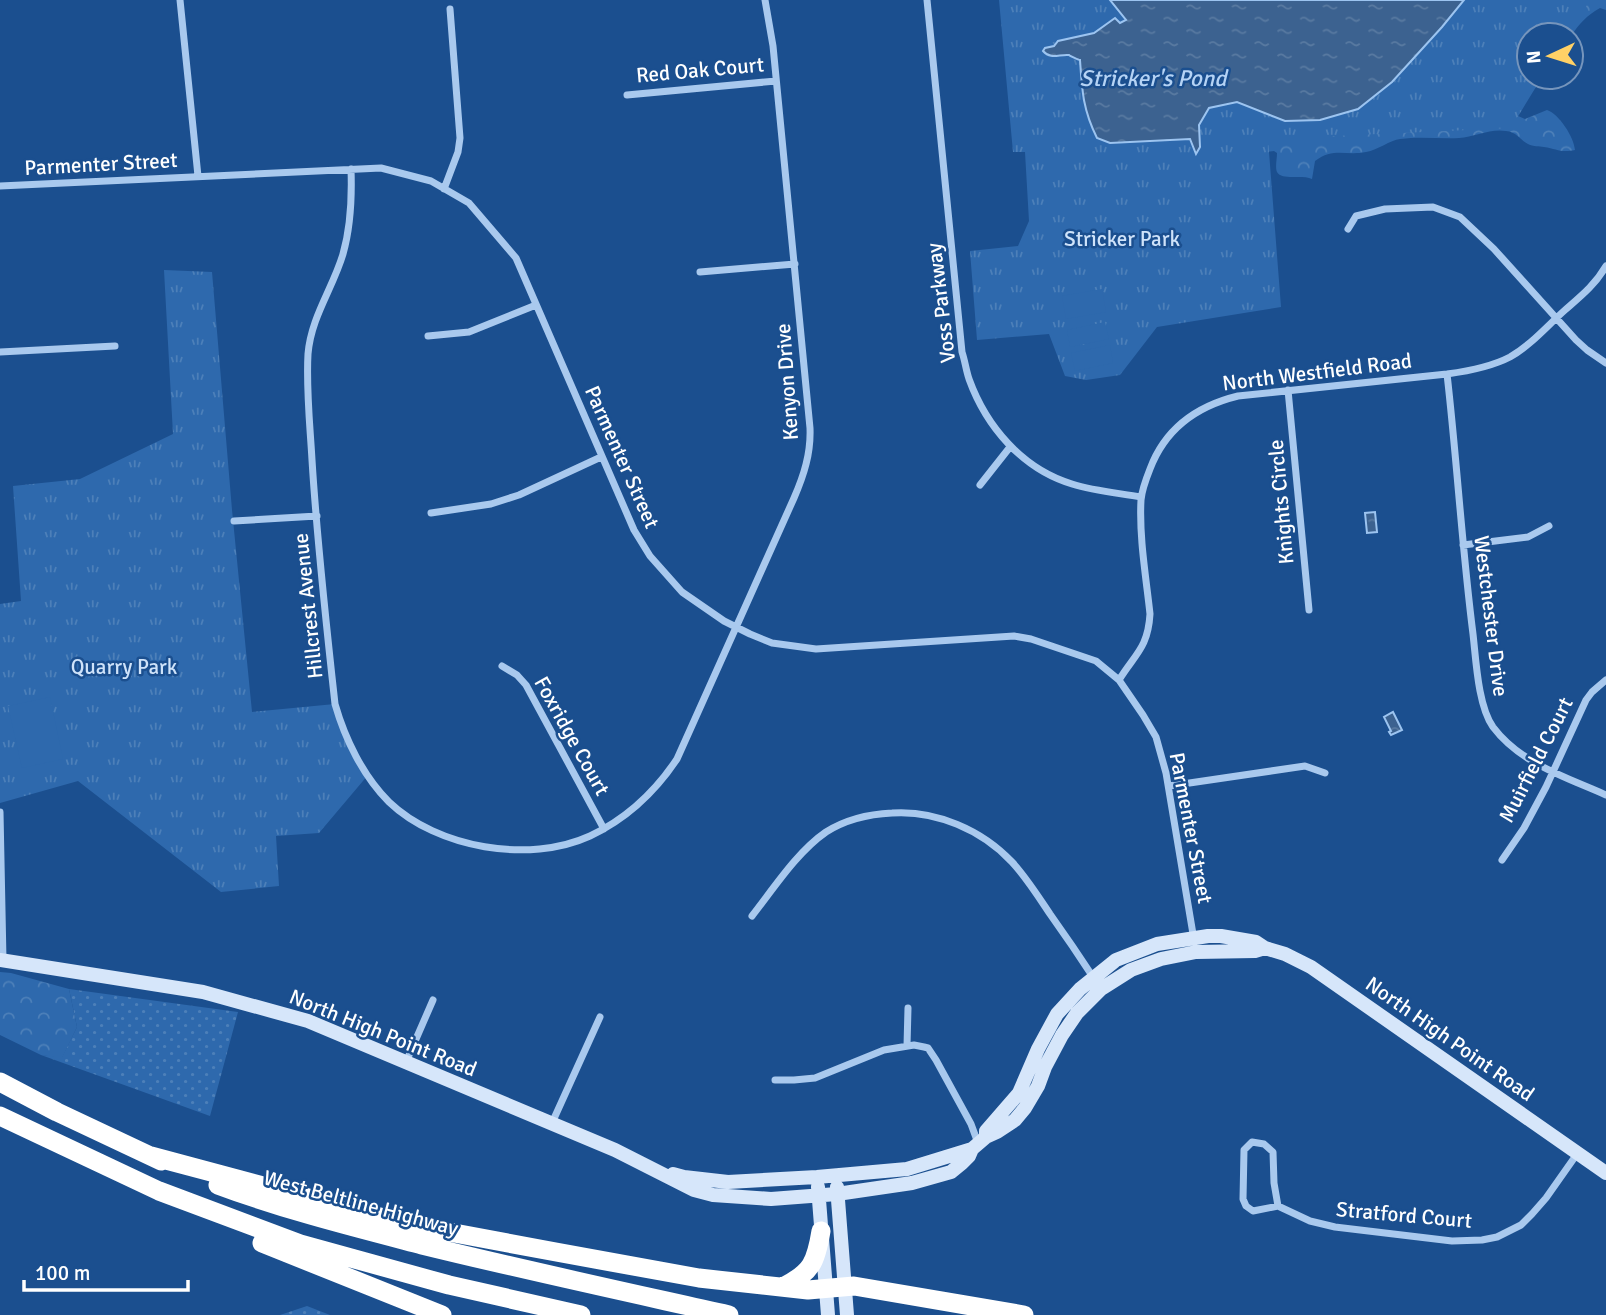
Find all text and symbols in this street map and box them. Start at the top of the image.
north arrow [1515,21,1585,91]
text: N [1522,50,1546,65]
street label: Red Oak Court [635,51,765,89]
water label: Stricker's Pond [1080,64,1229,93]
street label: Parmenter Street [24,147,178,181]
park label: Stricker Park [1064,226,1180,252]
street label: Voss Parkway [921,241,961,364]
street label: Kenyon Drive [770,323,804,441]
street label: North Westfield Road [1221,347,1413,397]
street label: Parmenter Street [579,382,665,532]
street label: Knights Circle [1263,438,1299,566]
street label: Hillcrest Avenue [287,532,329,680]
street label: Westchester Drive [1468,534,1514,698]
park label: Quarry Park [71,654,178,680]
street label: Foxridge Court [529,672,615,800]
street label: Muirfield Court [1493,693,1579,827]
street label: Parmenter Street [1164,750,1218,906]
street label: North High Point Road [1361,971,1539,1107]
street label: North High Point Road [285,983,481,1083]
street label: West Beltline Highway [261,1164,461,1242]
street label: Stratford Court [1335,1196,1473,1234]
scale bar [24,1248,189,1292]
text: 100 m [35,1260,90,1286]

